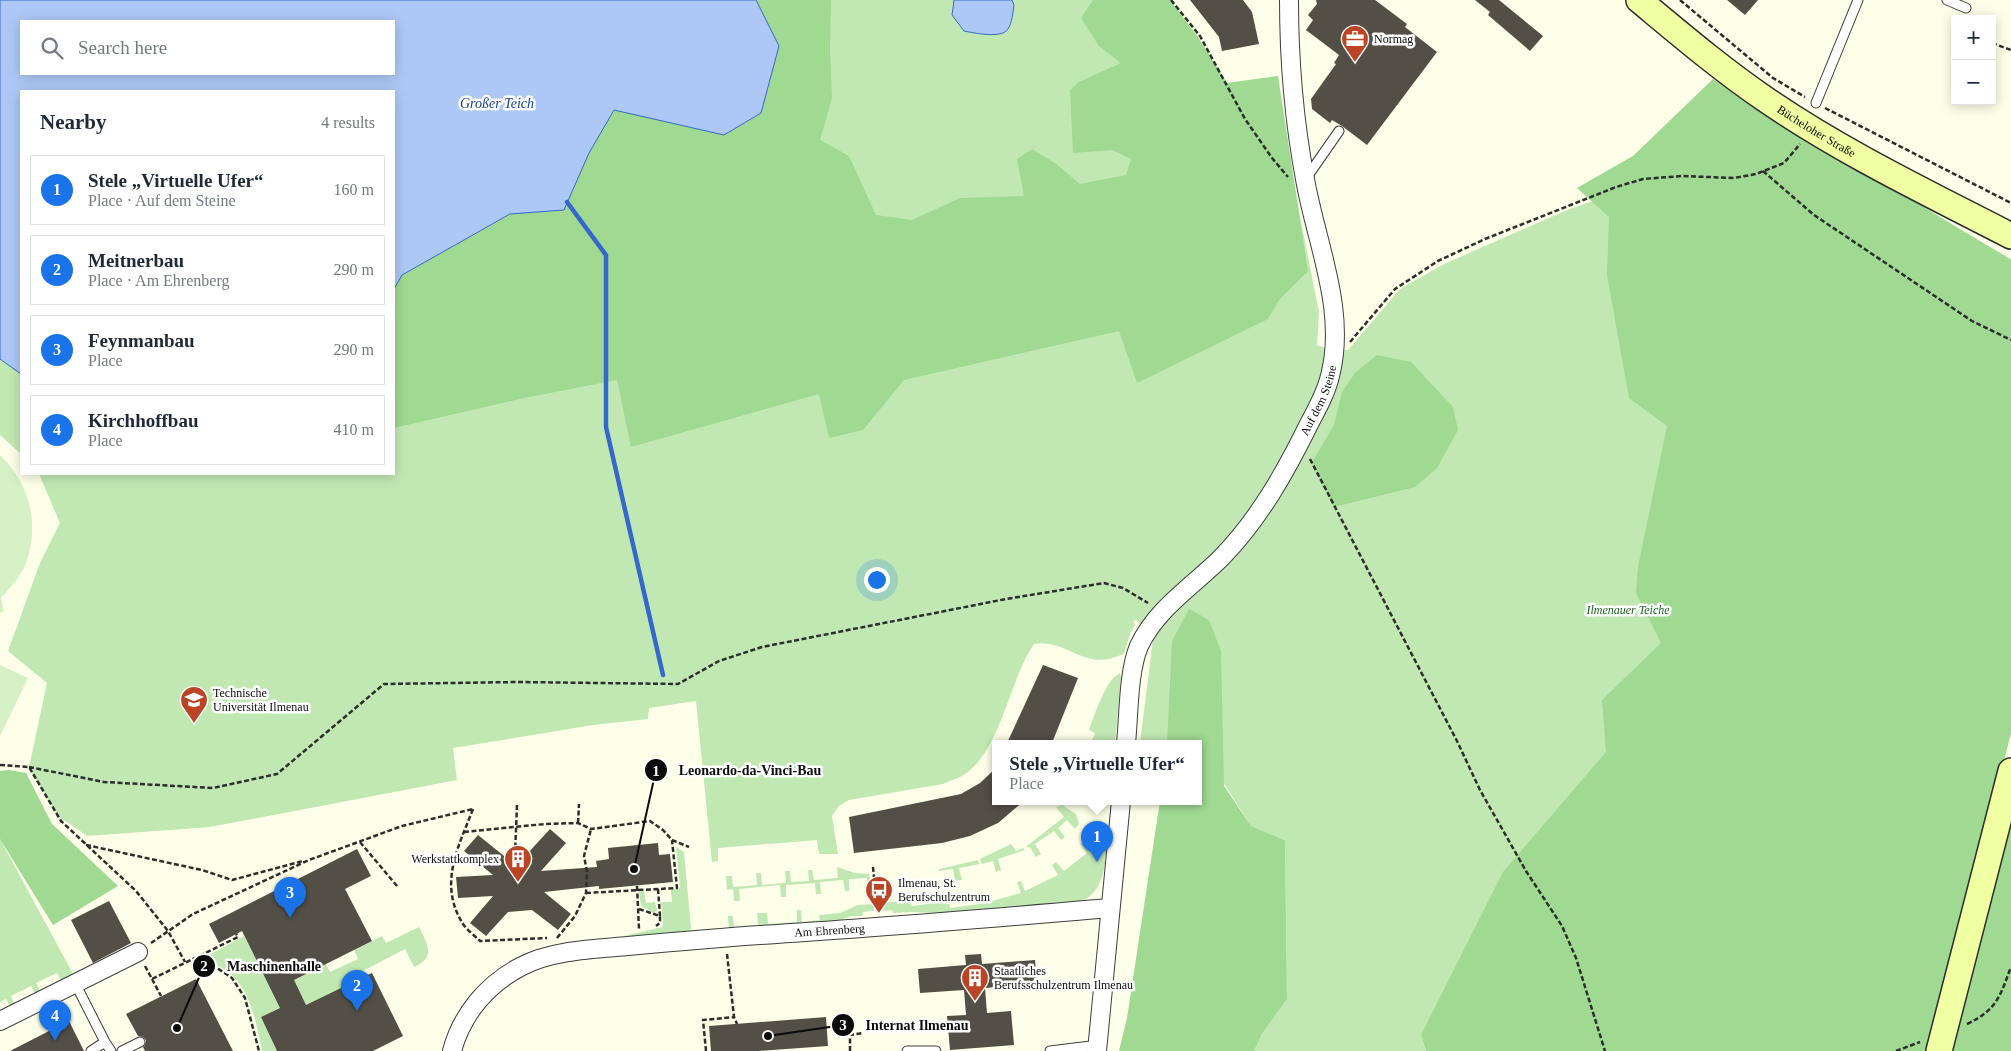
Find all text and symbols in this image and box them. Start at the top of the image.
map controls [1951,15,1996,105]
button: + [1951,15,1996,60]
search box [20,20,395,75]
office icon: Normag [1340,24,1370,63]
place label: Normag [1374,32,1413,46]
icon: search [38,34,66,62]
text: Search here [78,37,167,58]
button: − [1951,60,1996,105]
water label: Großer Teich [460,96,534,111]
street label: Bücheloher Straße [1775,102,1858,160]
text: Nearby [40,110,107,134]
text: 4 results [321,114,375,131]
text: Stele „Virtuelle Ufer“ [88,170,264,191]
text: 1 [53,181,61,198]
text: 160 m [334,181,374,198]
text: Place · Auf dem Steine [88,192,236,209]
text: Meitnerbau [88,250,184,271]
text: 2 [53,261,61,278]
text: 290 m [334,261,374,278]
text: Place · Am Ehrenberg [88,272,229,289]
text: Feynmanbau [88,330,195,351]
text: 3 [53,341,61,358]
text: 290 m [334,341,374,358]
text: Place [88,352,123,369]
street label: Auf dem Steine [1297,364,1339,438]
text: Kirchhoffbau [88,410,199,431]
text: 4 [53,421,61,438]
text: 410 m [334,421,374,438]
text: Place [88,432,123,449]
your location [864,567,890,593]
park label: Ilmenauer Teiche [1585,603,1670,617]
school or university icon: Technische Universität Ilmenau [179,685,209,724]
place label: Technische Universität Ilmenau [213,686,309,714]
popup [992,740,1202,805]
text: Stele „Virtuelle Ufer“ [1009,753,1185,774]
callout: Leonardo-da-Vinci-Bau [644,756,831,785]
text: 1 [652,763,660,779]
text: Leonardo-da-Vinci-Bau [679,763,822,778]
text: Place [1009,775,1044,792]
pin: 1 [1081,821,1113,862]
building icon: Werkstattkomplex [503,844,533,883]
place label: Werkstattkomplex [411,852,499,866]
bus stop icon: Ilmenau, St. Berufschulzentrum [864,875,894,914]
place label: Ilmenau, St. Berufschulzentrum [898,876,991,904]
pin: 3 [274,877,306,918]
street label: Am Ehrenberg [794,921,865,940]
callout: Maschinenhalle [192,952,331,981]
text: 2 [200,958,208,974]
text: Maschinenhalle [227,959,321,974]
building icon: Staatliches Berufsschulzentrum Ilmenau [960,963,990,1002]
place label: Staatliches Berufsschulzentrum Ilmenau [994,964,1133,992]
pin: 2 [341,970,373,1011]
pin: 4 [39,1000,71,1041]
callout: Internat Ilmenau [831,1010,979,1039]
text: 3 [839,1017,847,1033]
text: Internat Ilmenau [865,1018,969,1033]

